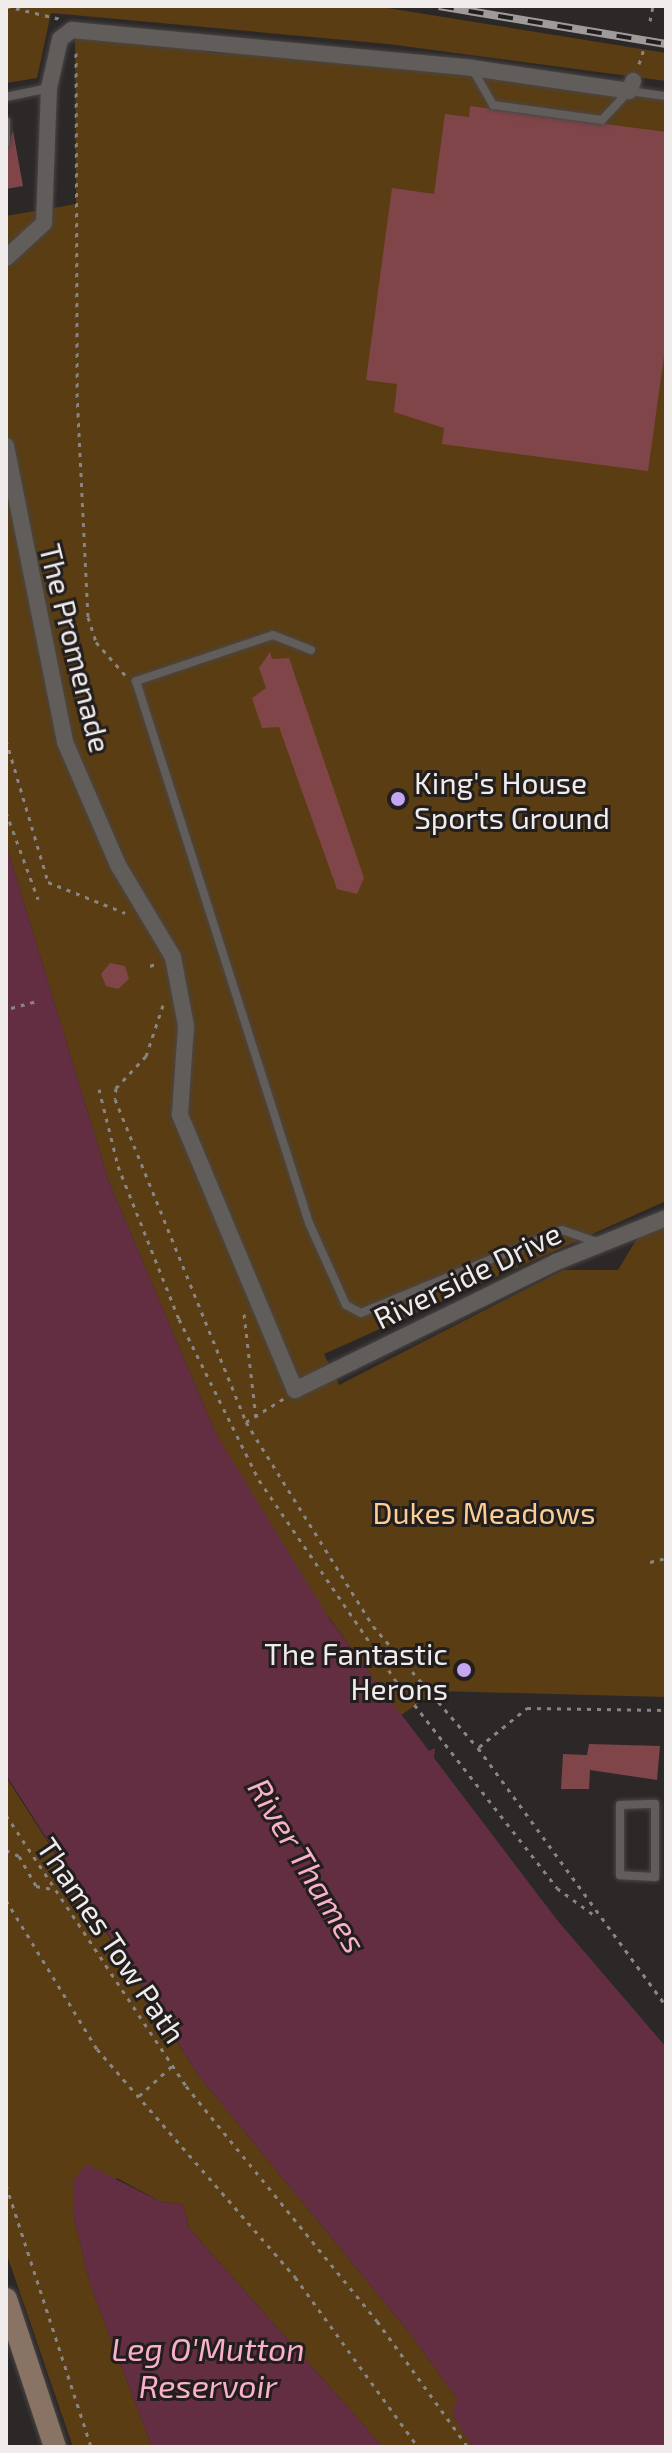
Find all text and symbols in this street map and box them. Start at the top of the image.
street label: The Promenade [33,540,119,756]
place label: King's House Sports Ground [414,764,610,834]
marker: King's House Sports Ground [389,790,407,808]
street label: Riverside Drive [368,1214,566,1336]
park label: Dukes Meadows [373,1494,595,1530]
place label: The Fantastic Herons [264,1635,448,1706]
marker: The Fantastic Herons [455,1661,473,1679]
water label: River Thames [241,1770,375,1960]
street label: Thames Tow Path [30,1830,194,2050]
water label: Leg O'Mutton Reservoir [111,2330,305,2405]

